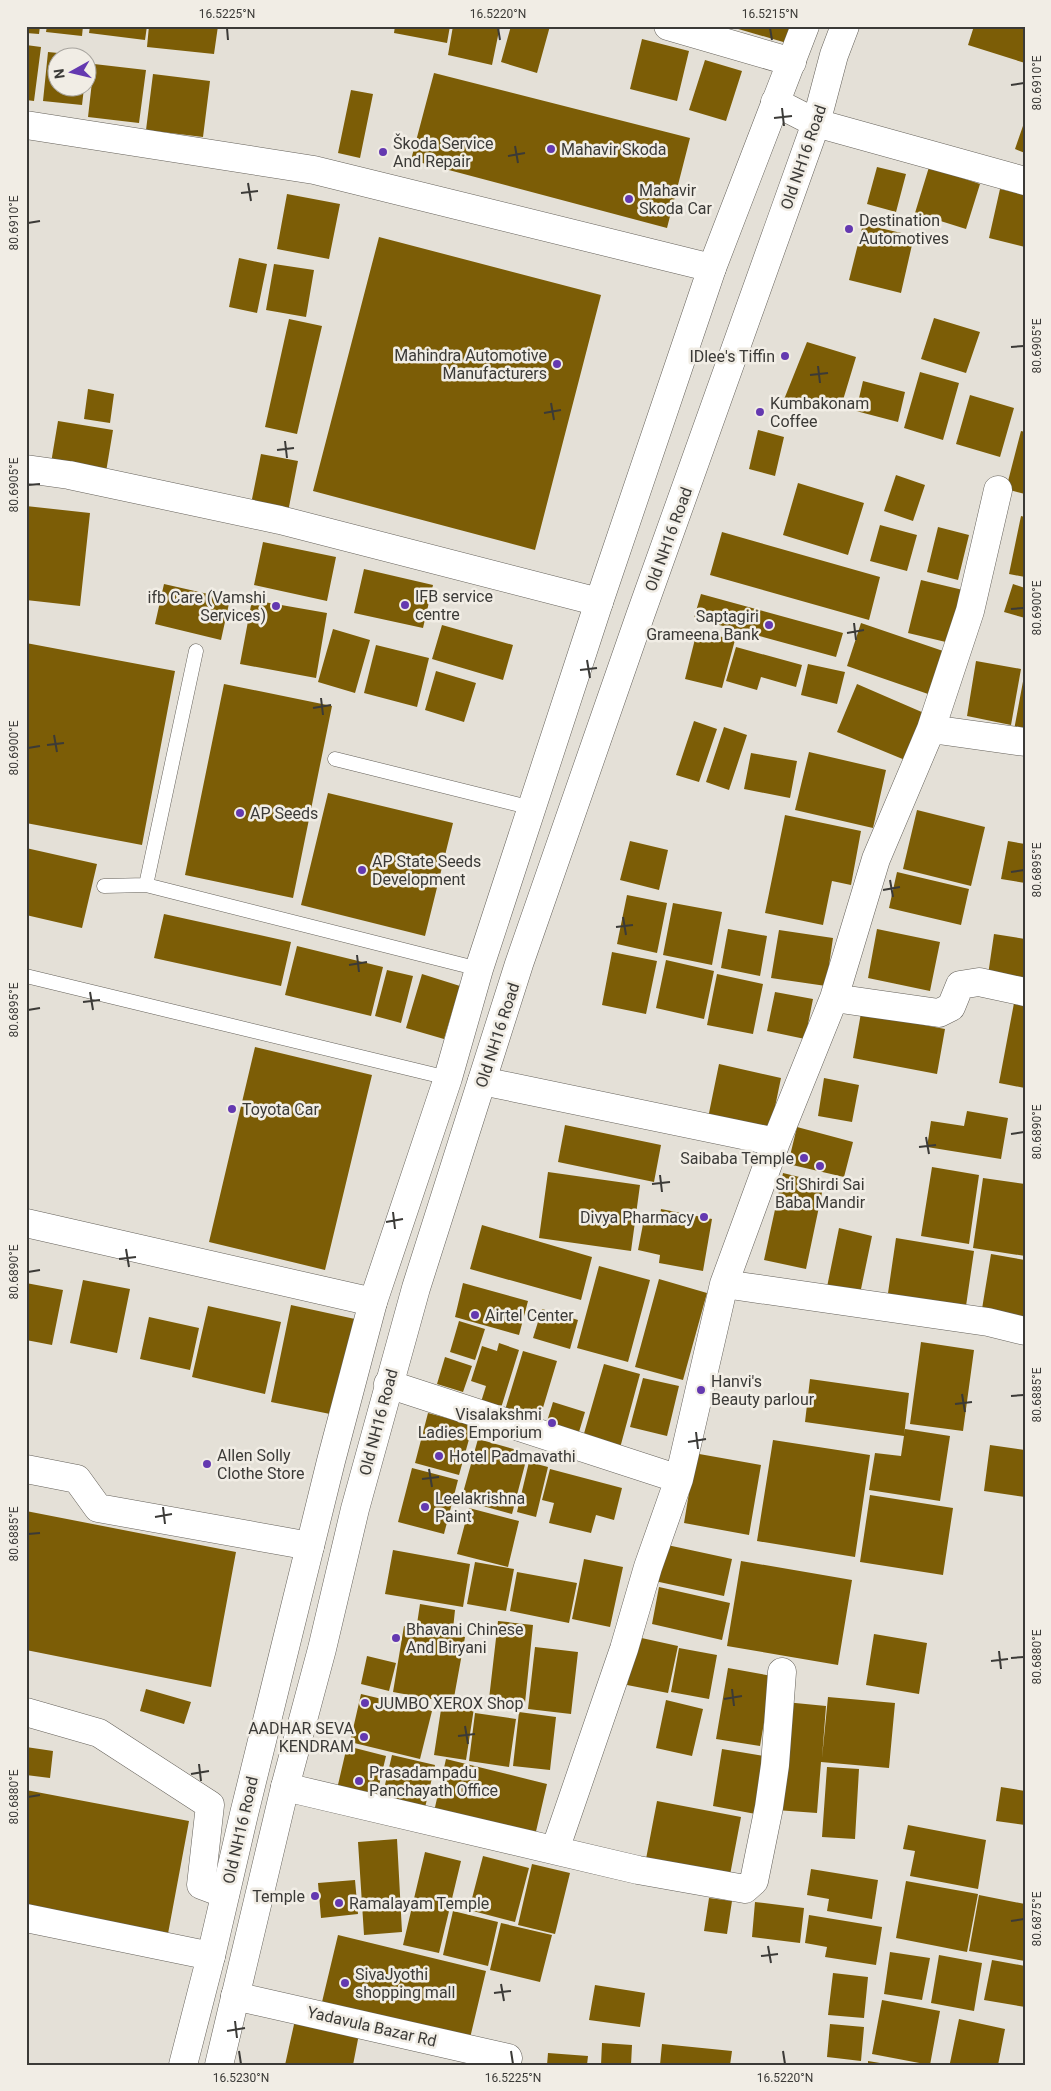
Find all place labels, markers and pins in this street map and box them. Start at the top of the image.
place label: Škoda Service And Repair [393,133,493,171]
place label: Mahavir Skoda [561,140,667,159]
marker: Mahavir Skoda [545,143,557,155]
marker: Škoda Service And Repair [377,146,389,158]
place label: Mahavir Skoda Car [639,181,713,218]
marker: Mahavir Skoda Car [623,193,635,205]
place label: Destination Automotives [859,211,949,248]
marker: Destination Automotives [843,223,855,235]
place label: Mahindra Automotive Manufacturers [394,346,547,383]
place label: IDlee's Tiffin [689,347,775,366]
marker: IDlee's Tiffin [779,350,791,362]
marker: Mahindra Automotive Manufacturers [551,358,563,370]
place label: Kumbakonam Coffee [770,394,869,431]
marker: Kumbakonam Coffee [754,406,766,418]
place label: IFB service centre [415,587,493,624]
place label: ifb Care (Vamshi Services) [148,588,266,625]
marker: IFB service centre [399,599,411,611]
marker: ifb Care (Vamshi Services) [270,600,282,612]
place label: Saptagiri Grameena Bank [646,607,760,644]
marker: Saptagiri Grameena Bank [763,619,775,631]
place label: AP Seeds [250,804,318,823]
marker: AP Seeds [234,807,246,819]
place label: AP State Seeds Development [372,852,481,889]
marker: AP State Seeds Development [356,864,368,876]
place label: Toyota Car [242,1100,319,1119]
marker: Toyota Car [226,1103,238,1115]
place label: Saibaba Temple [680,1149,794,1168]
marker: Saibaba Temple [798,1152,810,1164]
marker: Sri Shirdi Sai Baba Mandir [814,1160,826,1172]
place label: Sri Shirdi Sai Baba Mandir [775,1175,866,1212]
place label: Divya Pharmacy [580,1208,694,1227]
marker: Divya Pharmacy [698,1211,710,1223]
place label: Airtel Center [485,1306,574,1325]
marker: Airtel Center [469,1309,481,1321]
place label: Hanvi's Beauty parlour [711,1372,815,1409]
marker: Hanvi's Beauty parlour [695,1384,707,1396]
place label: Visalakshmi Ladies Emporium [418,1405,542,1442]
marker: Visalakshmi Ladies Emporium [546,1417,558,1429]
place label: Allen Solly Clothe Store [217,1446,304,1483]
place label: Hotel Padmavathi [449,1447,576,1466]
marker: Hotel Padmavathi [433,1450,445,1462]
marker: Allen Solly Clothe Store [201,1458,213,1470]
place label: Leelakrishna Paint [435,1489,525,1526]
marker: Leelakrishna Paint [419,1501,431,1513]
place label: Bhavani Chinese And Biryani [406,1620,524,1657]
marker: Bhavani Chinese And Biryani [390,1632,402,1644]
place label: JUMBO XEROX Shop [375,1694,523,1713]
marker: JUMBO XEROX Shop [359,1697,371,1709]
place label: AADHAR SEVA KENDRAM [248,1719,355,1756]
marker: AADHAR SEVA KENDRAM [358,1731,370,1743]
place label: Prasadampadu Panchayath Office [369,1763,498,1800]
marker: Prasadampadu Panchayath Office [353,1775,365,1787]
place label: Temple [252,1887,305,1906]
marker: Temple [309,1890,321,1902]
place label: Ramalayam Temple [349,1894,489,1913]
marker: Ramalayam Temple [333,1897,345,1909]
place label: SivaJyothi shopping mall [355,1965,455,2002]
marker: SivaJyothi shopping mall [339,1977,351,1989]

